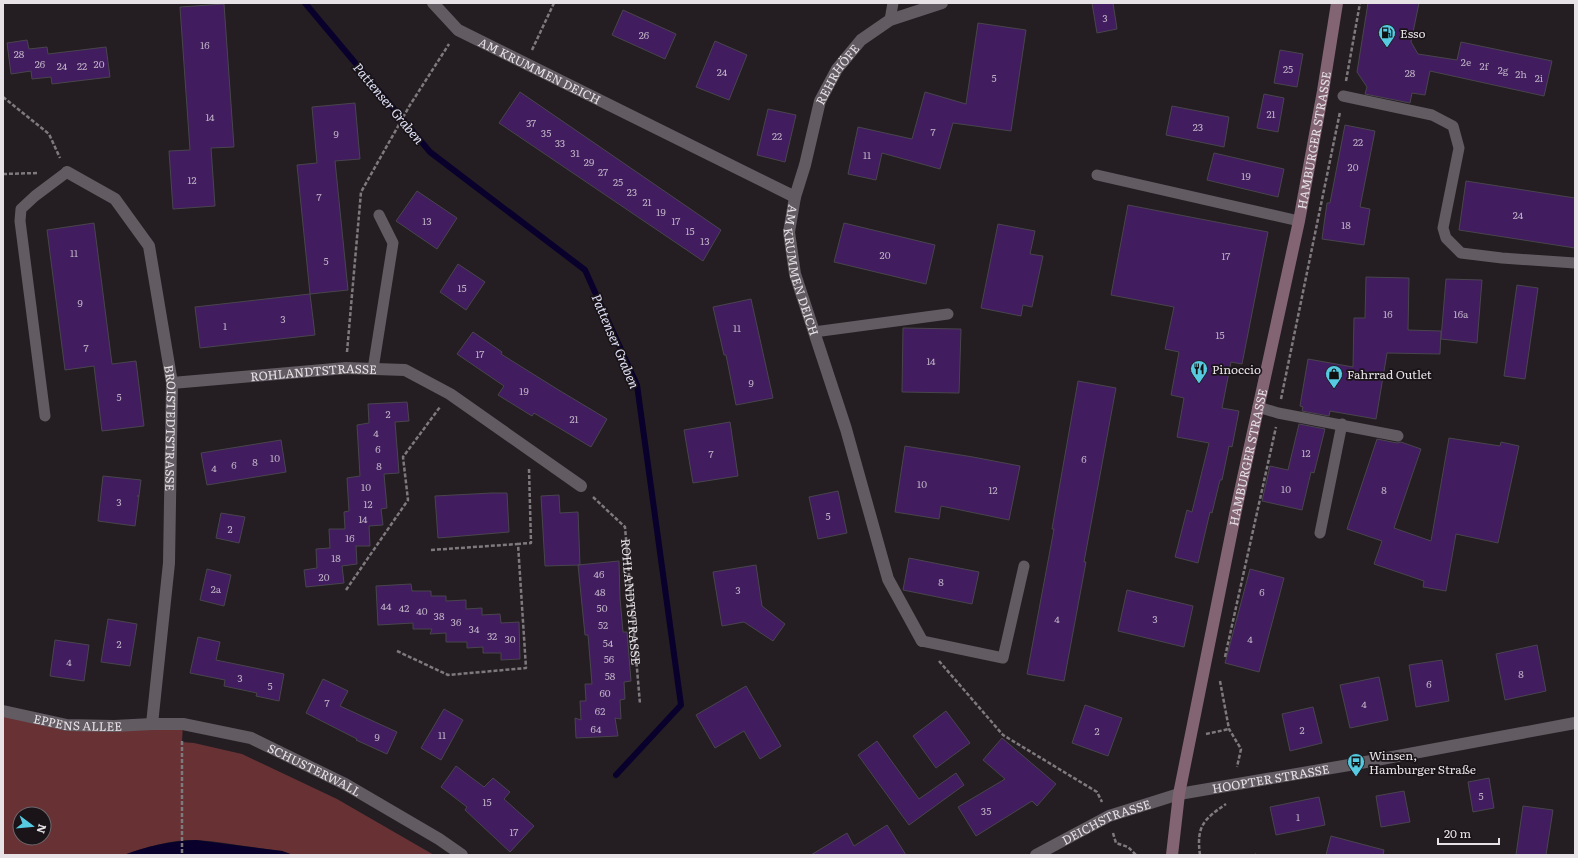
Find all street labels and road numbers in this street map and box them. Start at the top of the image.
street label: AM KRUMMEN DEICH [476,33,604,108]
street label: REHRHÖFE [811,40,863,108]
street label: HAMBURGER STRASSE [1292,70,1335,211]
street label: AM KRUMMEN DEICH [779,203,824,338]
street label: ROHLANDTSTRASSE [250,359,377,385]
street label: BROISTEDTSTRASSE [160,364,181,492]
street label: HAMBURGER STRASSE [1224,387,1271,527]
street label: ROHLANDTSTRASSE [617,538,646,666]
street label: EPPENS ALLEE [32,709,123,735]
street label: SCHUSTERWALL [265,739,365,801]
street label: HOOPTER STRASSE [1211,759,1331,797]
street label: DEICHSTRASSE [1058,794,1153,849]

